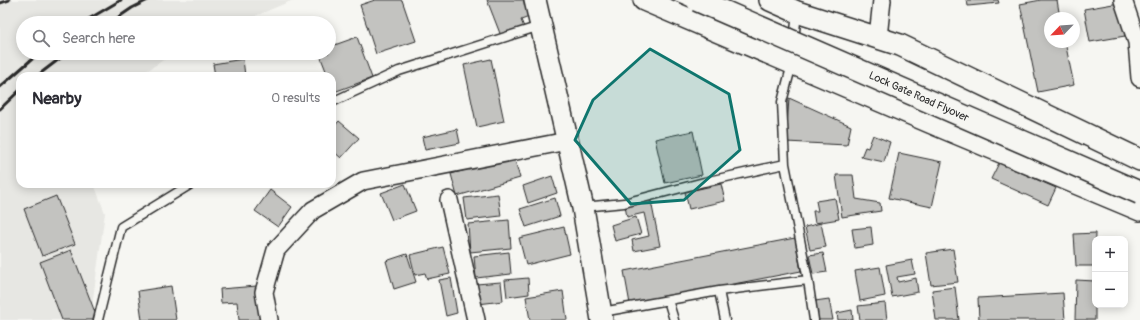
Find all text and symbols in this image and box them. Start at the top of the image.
north arrow [1044,12,1080,48]
search box [16,16,336,60]
icon: search [30,27,52,49]
text: Search here [62,29,135,48]
street label: Lock Gate Road Flyover [867,68,971,124]
text: Nearby [32,88,81,109]
text: 0 results [271,90,320,106]
map controls [1092,236,1128,308]
button: + [1092,236,1128,272]
button: − [1092,272,1128,308]

